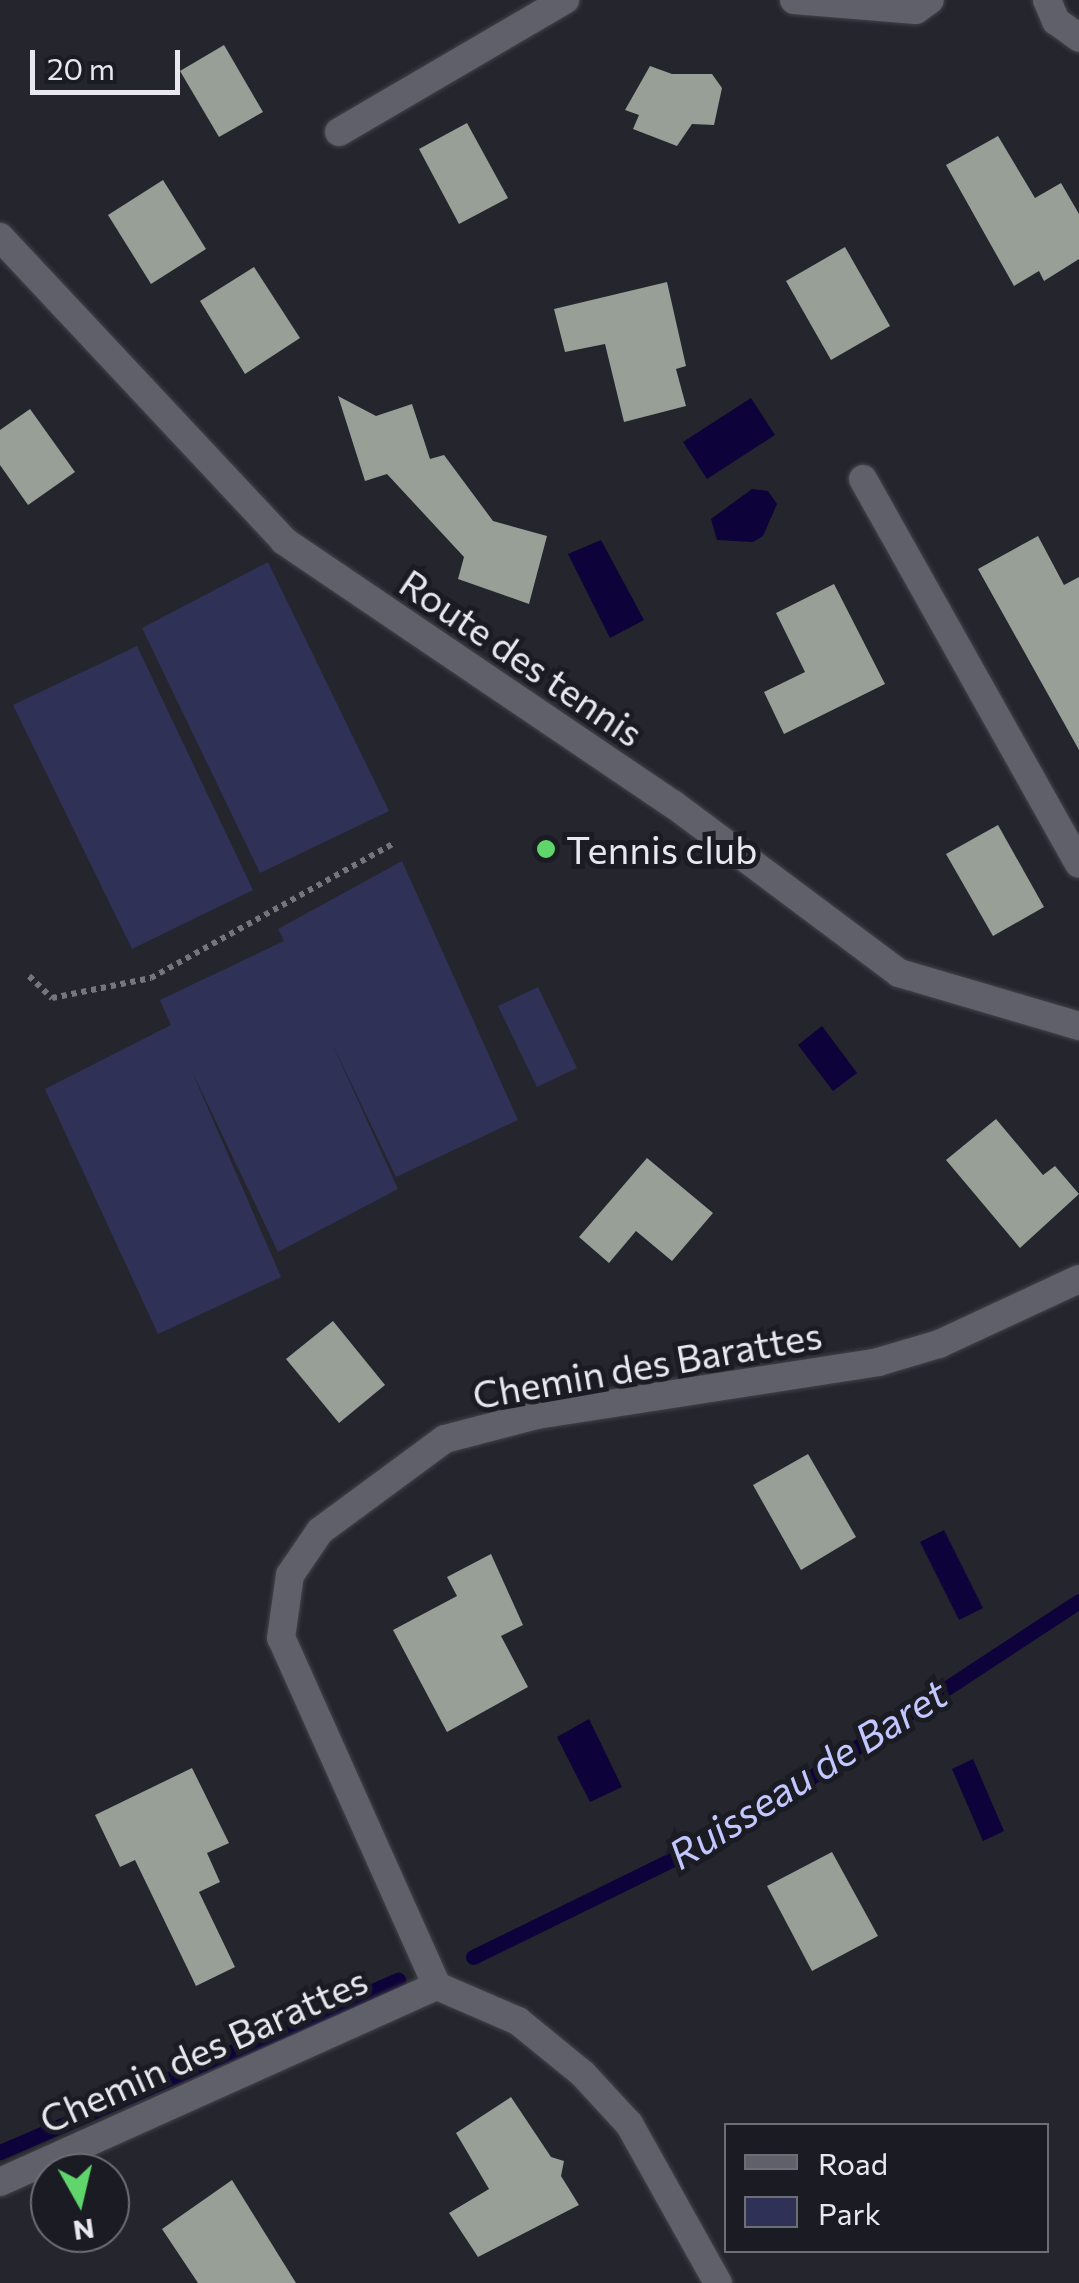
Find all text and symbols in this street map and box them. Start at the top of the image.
scale bar [35,30,185,92]
text: 20 m [47,49,115,86]
street label: Route des tennis [392,559,652,755]
place label: Tennis club [566,826,757,872]
marker: Tennis club [535,838,557,860]
street label: Chemin des Barattes [469,1311,825,1417]
water label: Ruisseau de Baret [659,1668,955,1878]
street label: Chemin des Barattes [32,1956,374,2142]
legend [724,2123,1049,2253]
text: Road [818,2144,888,2181]
north arrow [30,2153,130,2253]
text: Park [818,2194,881,2231]
text: N [71,2212,97,2249]

